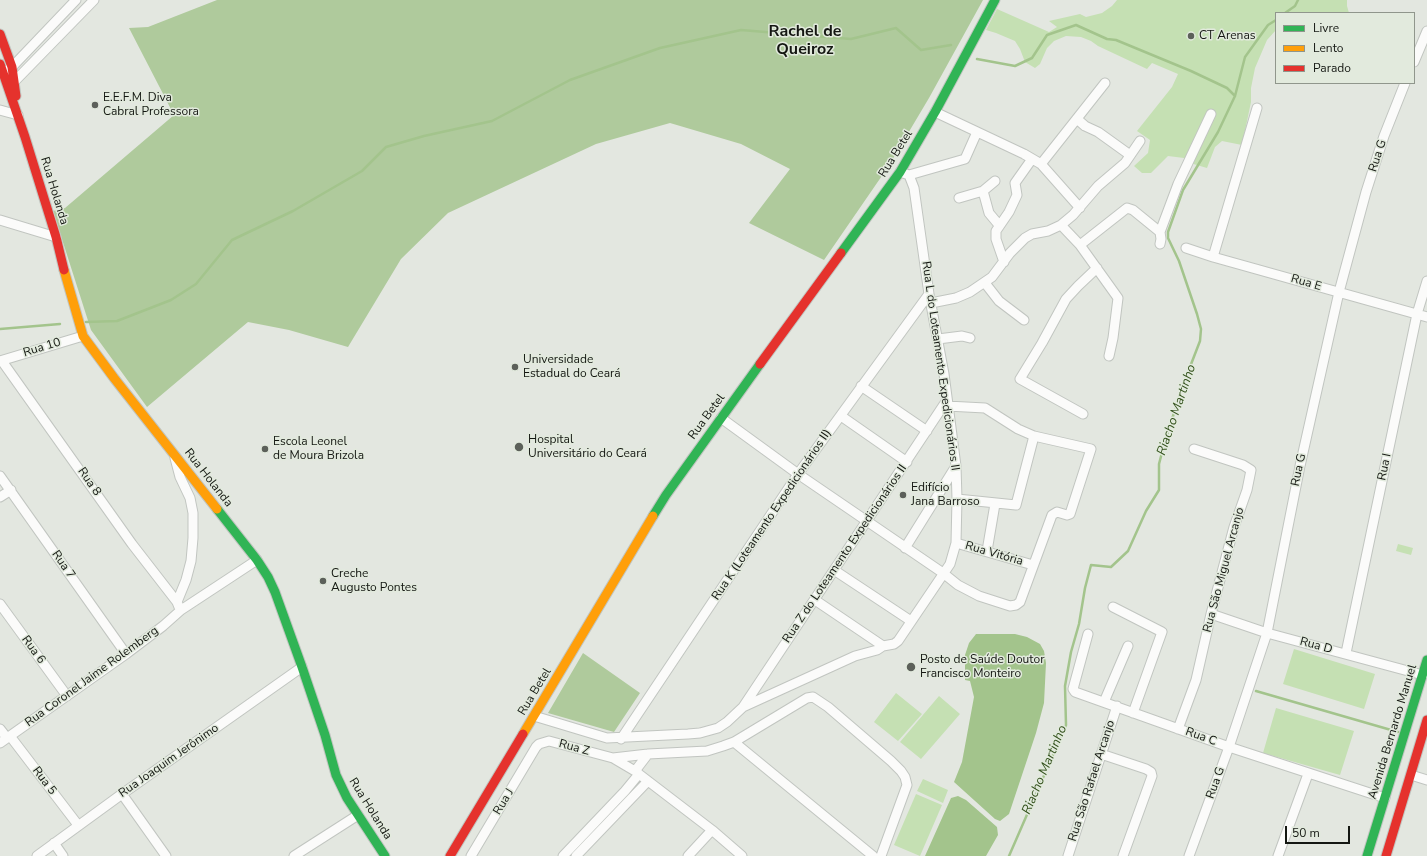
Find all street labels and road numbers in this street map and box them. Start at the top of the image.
street label: Rua Betel [876,128,916,180]
street label: Rua G [1366,138,1390,174]
street label: Rua Holanda [37,155,71,227]
street label: Rua L do Loteamento Expedicionários II [918,260,962,472]
street label: Rua E [1289,272,1323,294]
street label: Rua 10 [21,335,63,361]
street label: Rua Betel [686,391,728,443]
street label: Rua K (Loteamento Expedicionários II) [709,427,835,603]
street label: Rua Holanda [181,446,235,510]
street label: Rua G [1289,452,1309,488]
street label: Rua I [1375,452,1395,482]
street label: Rua Z do Loteamento Expedicionários II [780,462,910,646]
street label: Rua 8 [74,465,104,499]
street label: Rua São Miguel Arcanjo [1200,506,1248,634]
street label: Rua Vitória [963,539,1025,569]
street label: Rua 7 [48,548,78,582]
street label: Rua Coronel Jaime Rolemberg [22,624,162,730]
street label: Rua 6 [18,633,48,667]
street label: Rua D [1298,635,1334,657]
street label: Avenida Bernardo Manuel [1366,663,1420,801]
street label: Rua Betel [515,666,555,718]
street label: Rua São Rafael Arcanjo [1066,719,1118,843]
street label: Rua Joaquim Jerônimo [116,721,222,801]
street label: Rua C [1183,725,1219,749]
street label: Rua Z [557,737,591,759]
street label: Rua 5 [29,764,59,798]
street label: Rua G [1204,765,1228,801]
street label: Rua Holanda [345,775,395,843]
street label: Rua J [491,786,517,818]

